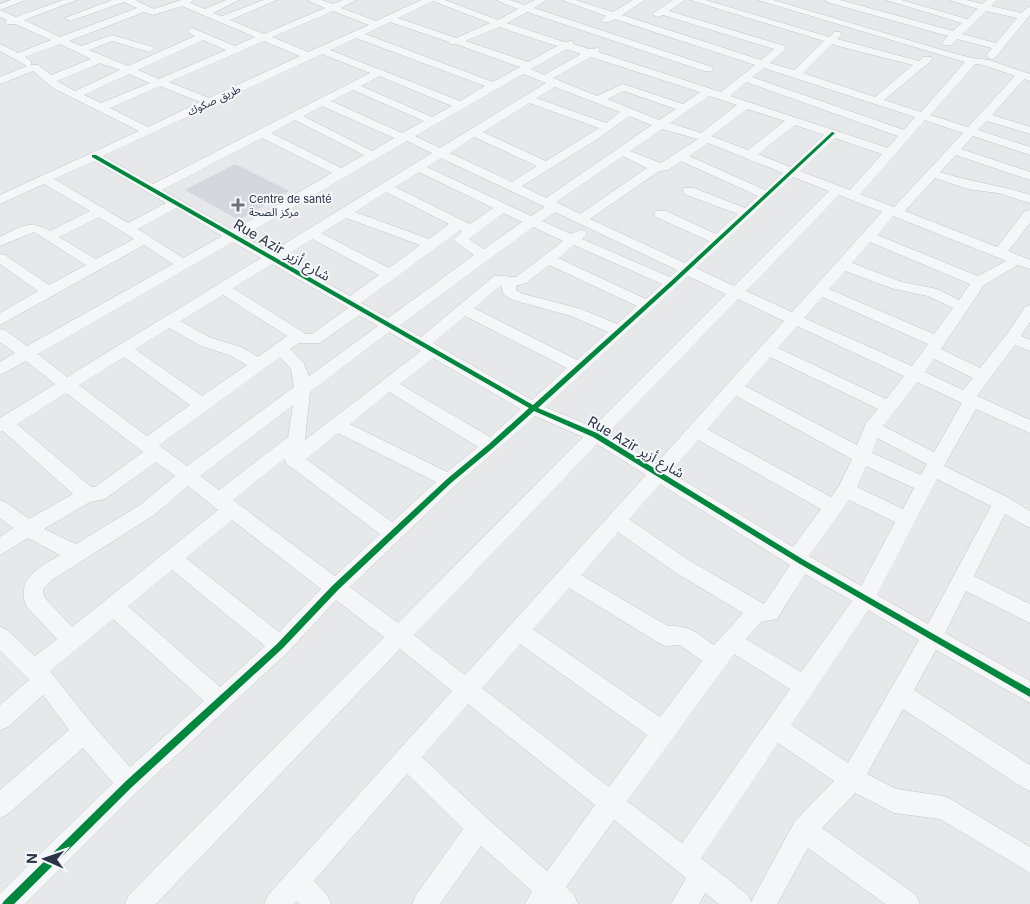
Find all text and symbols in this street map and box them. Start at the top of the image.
street label: طريق صكوك [185,82,243,118]
place label: Centre de santé مركز الصحة [249,192,332,219]
marker: Centre de santé مركز الصحة [231,198,245,212]
street label: Rue Azir شارع أزير [230,215,333,287]
street label: Rue Azir شارع أزير [584,412,687,484]
north arrow [20,834,70,884]
text: N [23,853,40,864]

